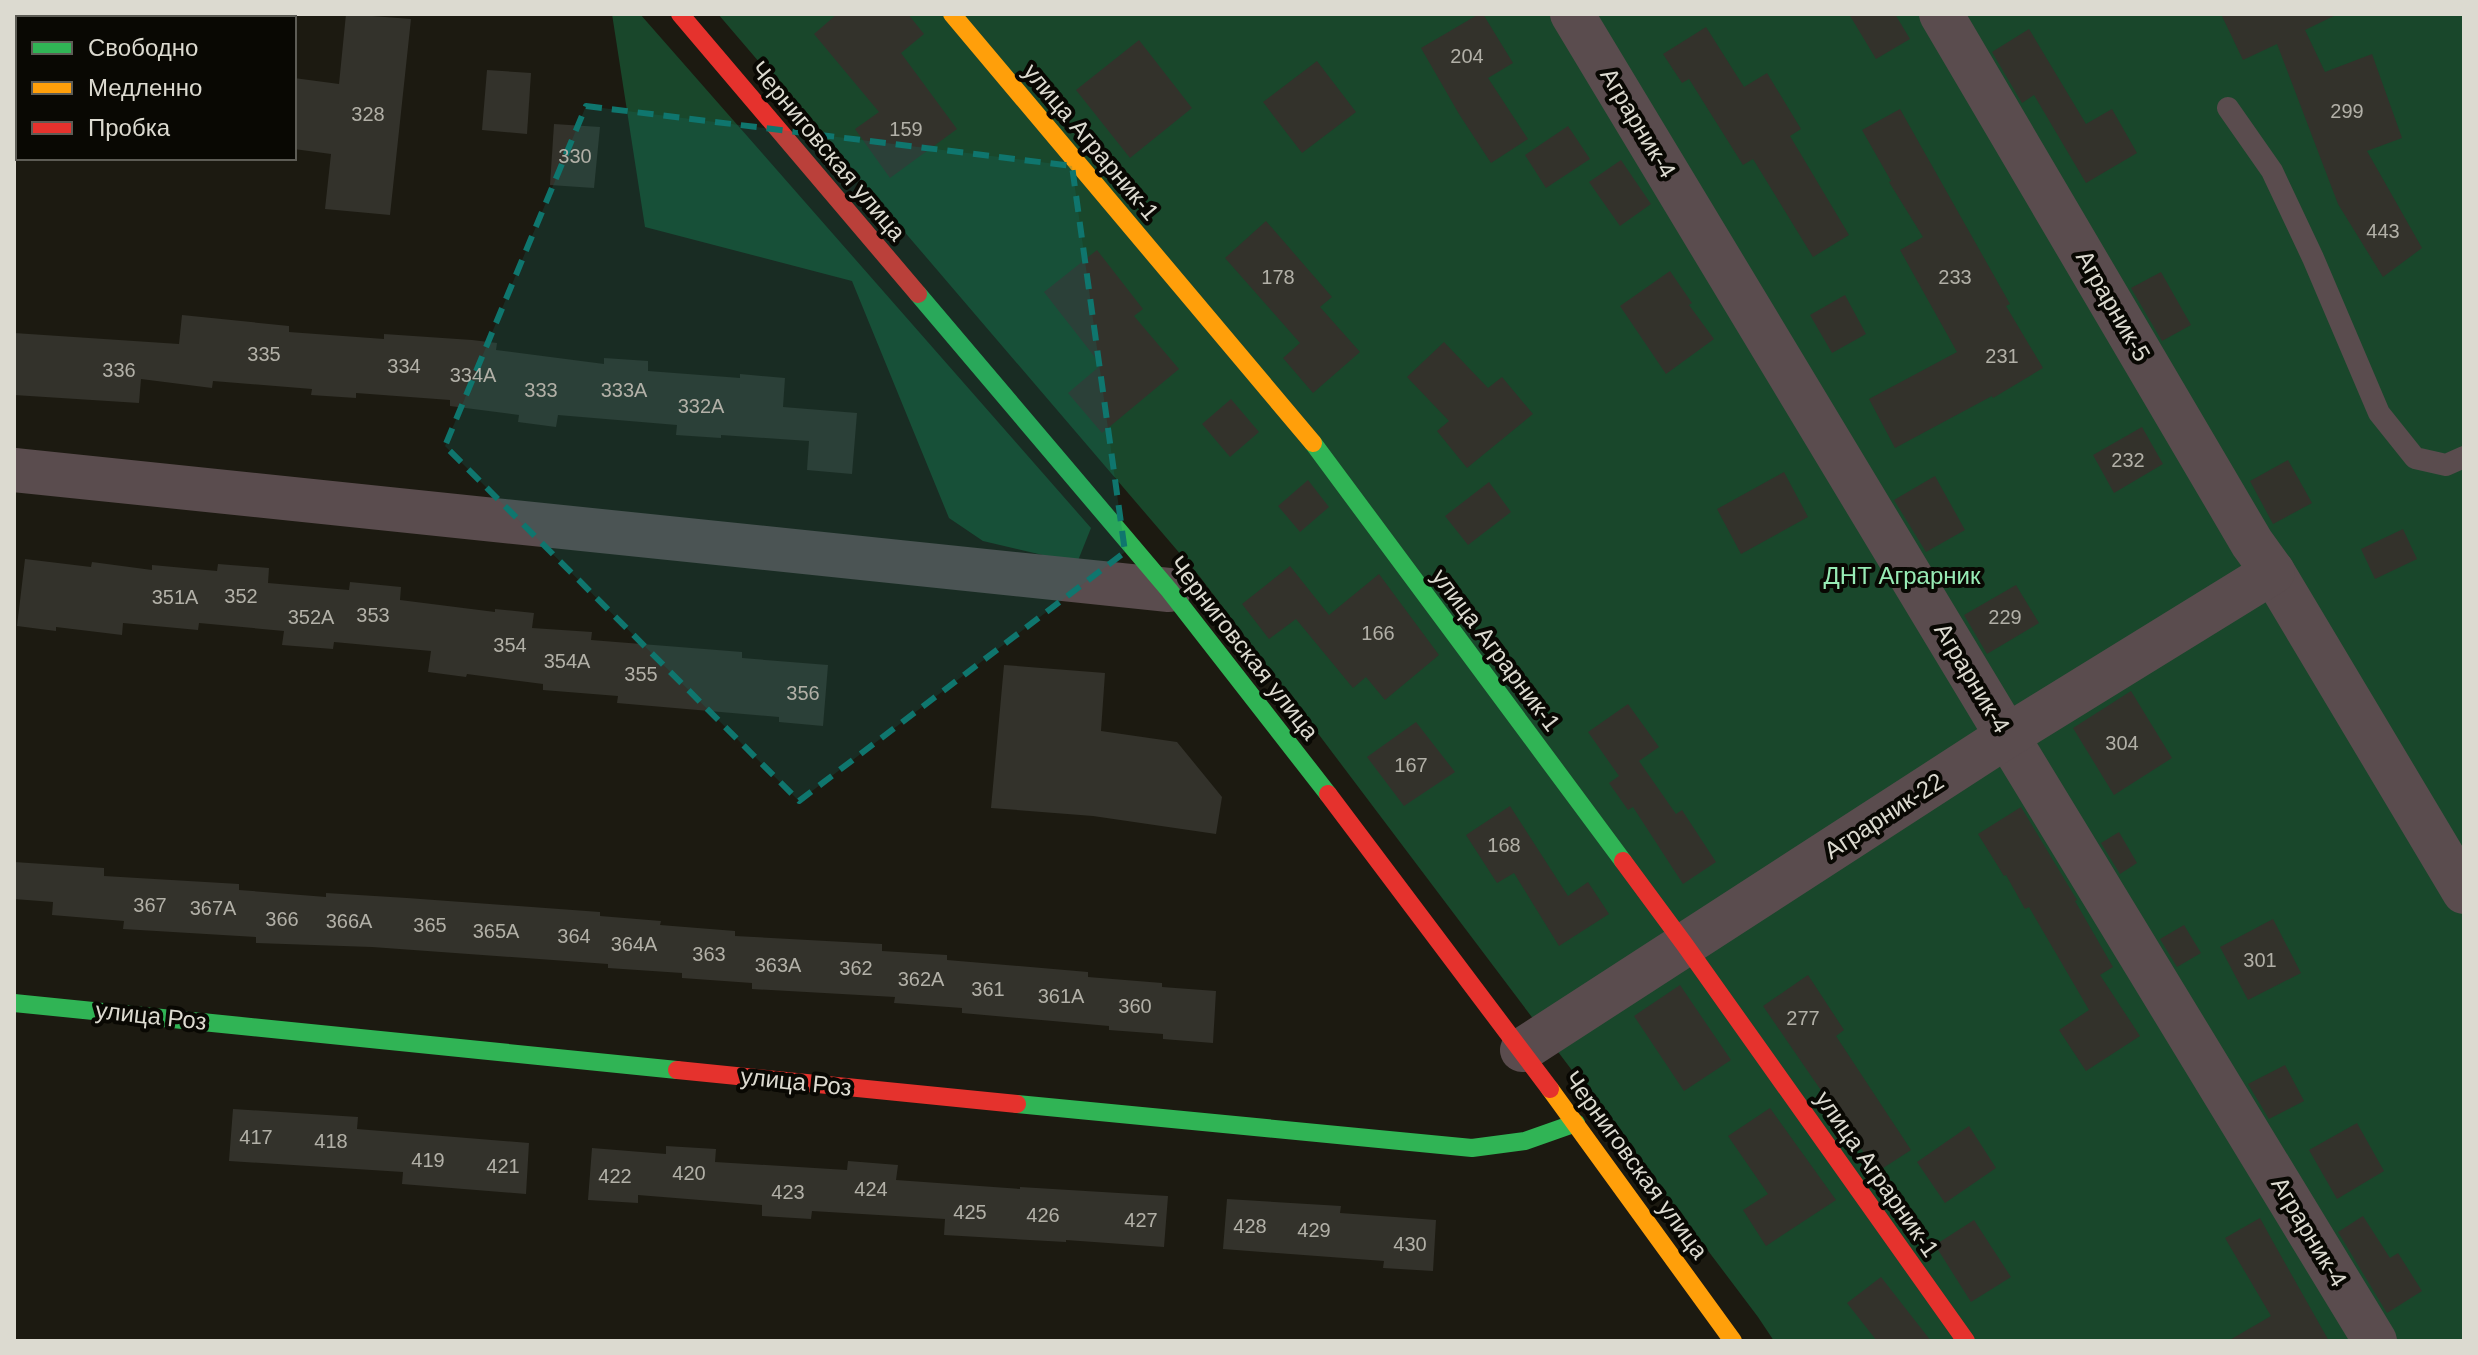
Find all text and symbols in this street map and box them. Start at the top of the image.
legend [16,16,296,160]
text: Свободно [88,34,198,61]
house number: 204 [1450,45,1484,67]
street label: Черниговская улица [746,56,912,246]
street label: улица Аграрник-1 [1018,58,1165,225]
street label: Аграрник-4 [1595,63,1682,183]
text: Медленно [88,74,202,101]
house number: 299 [2330,100,2364,122]
house number: 328 [351,103,385,125]
text: Пробка [88,114,171,141]
house number: 159 [889,118,923,140]
house number: 330 [558,145,592,167]
house number: 443 [2366,220,2400,242]
street label: Аграрник-5 [2071,246,2156,366]
house number: 178 [1261,266,1295,288]
house number: 233 [1938,266,1972,288]
house number: 335 [247,343,281,365]
house number: 231 [1985,345,2019,367]
house number: 334 [387,355,421,377]
house number: 336 [102,359,136,381]
house number: 334А [450,364,497,386]
house number: 333 [524,379,558,401]
house number: 333А [601,379,648,401]
house number: 332А [678,395,725,417]
house number: 232 [2111,449,2145,471]
street label: Черниговская улица [1164,551,1325,745]
park label: ДНТ Аграрник [1824,562,1981,589]
street label: улица Аграрник-1 [1427,563,1566,736]
house number: 352 [224,585,258,607]
house number: 351А [152,586,199,608]
house number: 353 [356,604,390,626]
house number: 352А [288,606,335,628]
house number: 229 [1988,606,2022,628]
street label: Аграрник-4 [1929,618,2016,738]
house number: 166 [1361,622,1395,644]
house number: 354 [493,634,527,656]
house number: 354А [544,650,591,672]
house number: 355 [624,663,658,685]
house number: 356 [786,682,820,704]
house number: 304 [2105,732,2139,754]
house number: 167 [1394,754,1428,776]
street label: Аграрник-22 [1819,767,1948,864]
house number: 168 [1487,834,1521,856]
house number: 367 [133,894,167,916]
house number: 367А [190,897,237,919]
house number: 366 [265,908,299,930]
house number: 366А [326,910,373,932]
house number: 365 [413,914,447,936]
house number: 365А [473,920,520,942]
house number: 364 [557,925,591,947]
house number: 364А [611,933,658,955]
house number: 363 [692,943,726,965]
house number: 301 [2243,949,2277,971]
house number: 363А [755,954,802,976]
house number: 362 [839,957,873,979]
house number: 362А [898,968,945,990]
house number: 361 [971,978,1005,1000]
house number: 361А [1038,985,1085,1007]
house number: 360 [1118,995,1152,1017]
street label: улица Роз [94,996,208,1035]
house number: 277 [1786,1007,1820,1029]
street label: улица Роз [739,1062,853,1101]
street label: Черниговская улица [1559,1066,1714,1264]
street label: улица Аграрник-1 [1810,1086,1945,1262]
house number: 417 [239,1126,273,1148]
house number: 418 [314,1130,348,1152]
house number: 419 [411,1149,445,1171]
house number: 421 [486,1155,520,1177]
house number: 420 [672,1162,706,1184]
house number: 422 [598,1165,632,1187]
street label: Аграрник-4 [2266,1172,2353,1292]
house number: 424 [854,1178,888,1200]
house number: 423 [771,1181,805,1203]
house number: 425 [953,1201,987,1223]
house number: 426 [1026,1204,1060,1226]
house number: 427 [1124,1209,1158,1231]
house number: 428 [1233,1215,1267,1237]
house number: 429 [1297,1219,1331,1241]
house number: 430 [1393,1233,1427,1255]

